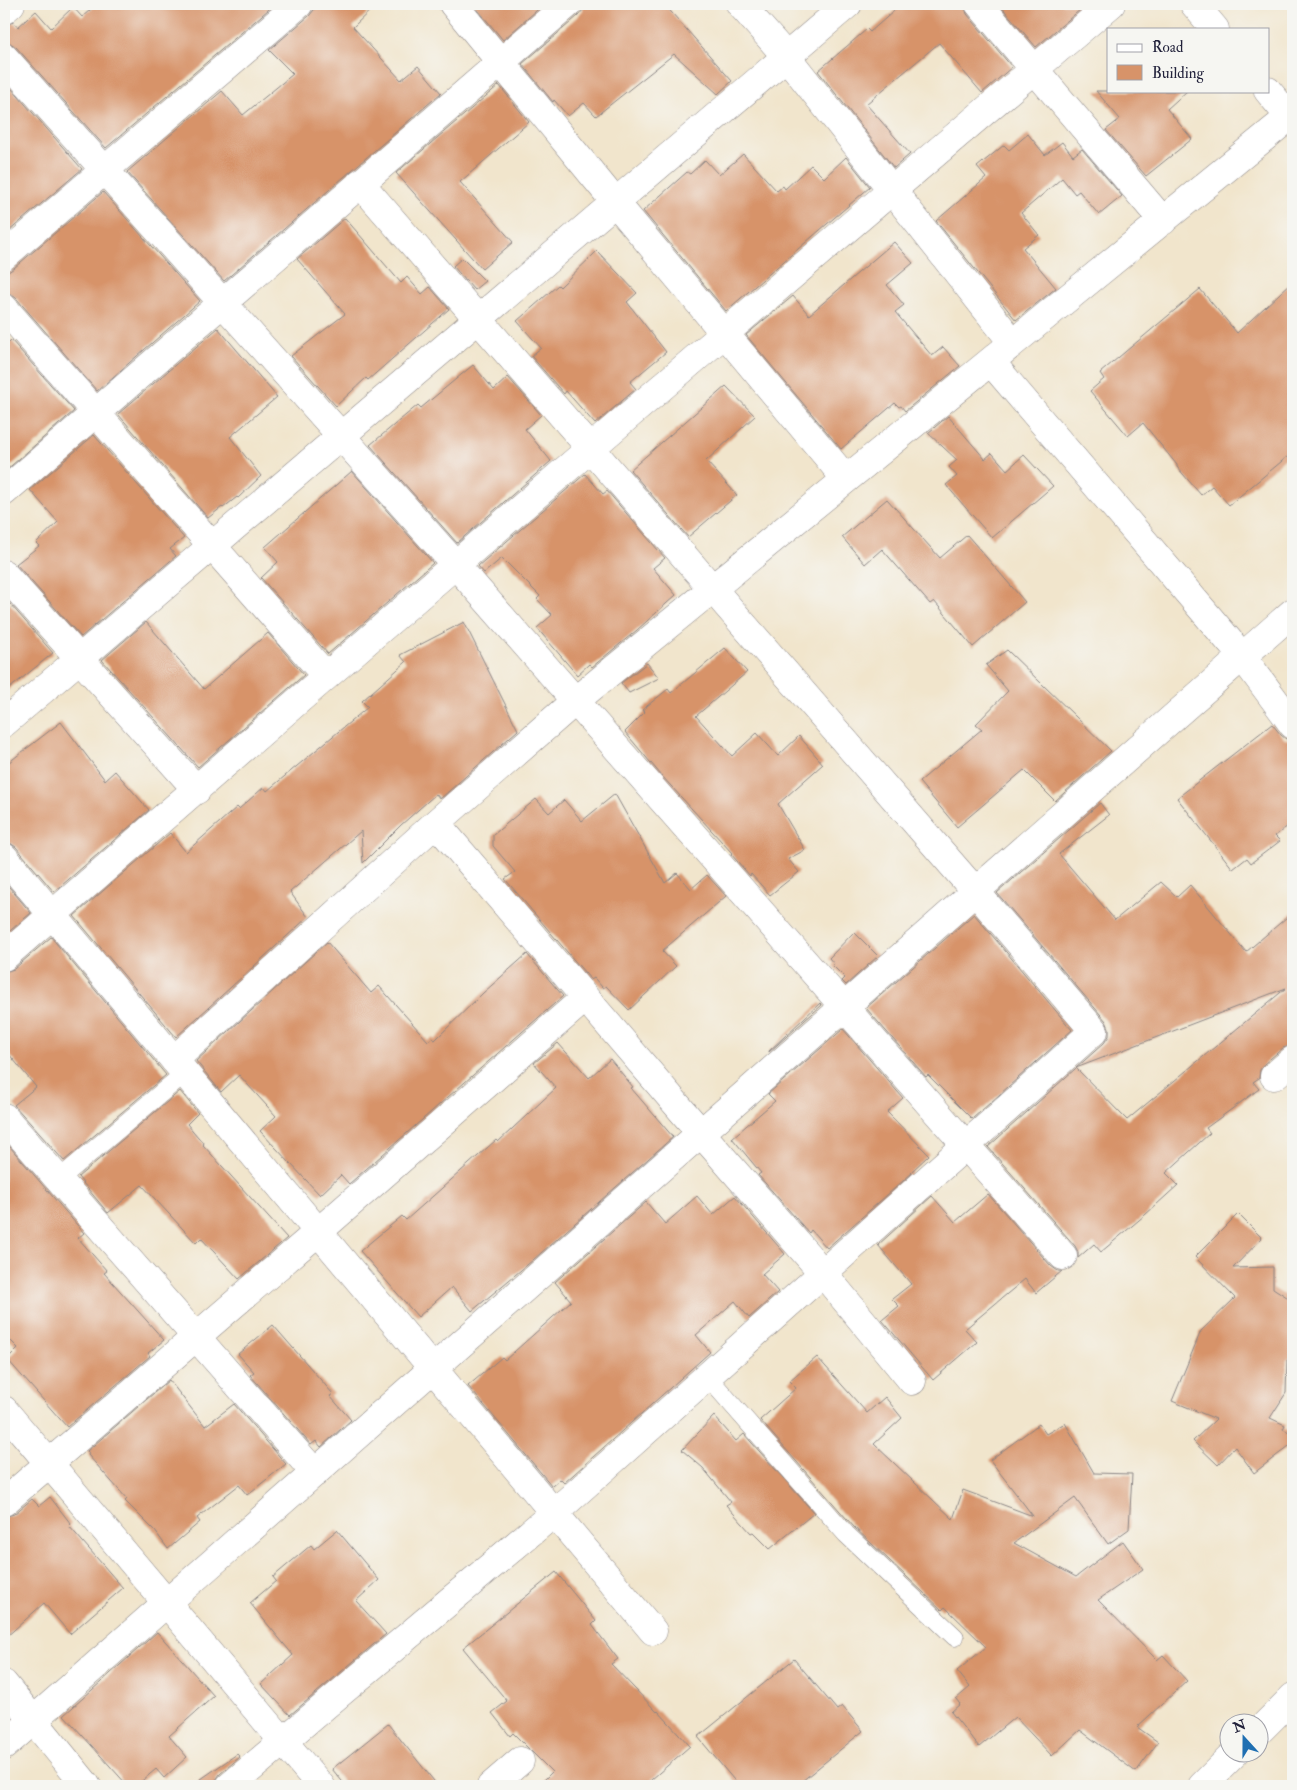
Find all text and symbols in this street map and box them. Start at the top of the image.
legend [1107,28,1270,92]
text: Road [1152,38,1184,57]
text: Building [1152,64,1204,83]
north arrow [1220,1712,1270,1762]
text: N [1230,1716,1249,1737]

